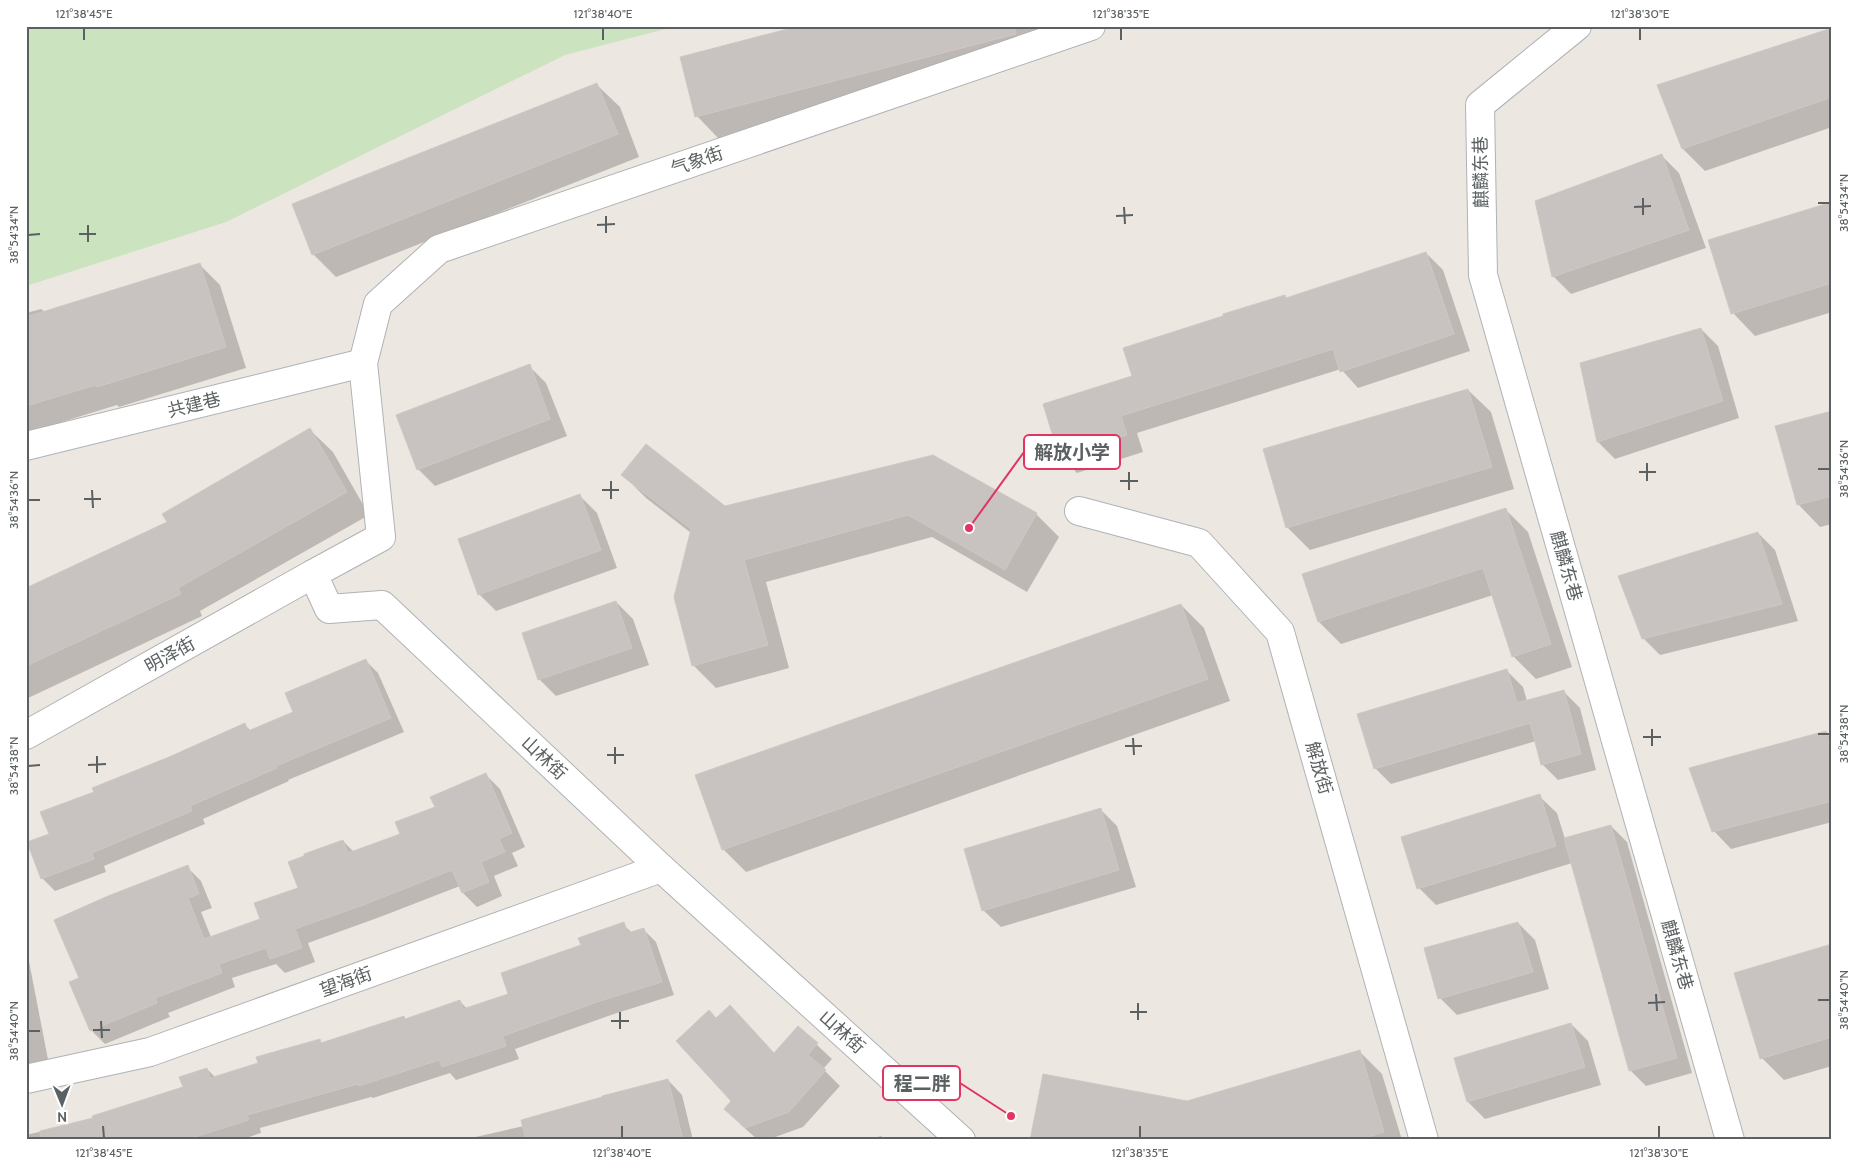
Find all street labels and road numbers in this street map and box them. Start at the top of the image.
street label: 麒麟东巷 [1469,136,1493,208]
street label: 气象街 [668,142,726,180]
street label: 共建巷 [165,388,223,422]
street label: 麒麟东巷 [1546,528,1586,604]
street label: 明泽街 [141,632,199,678]
street label: 山林街 [517,732,571,784]
street label: 解放街 [1301,739,1337,797]
street label: 麒麟东巷 [1657,917,1697,993]
street label: 望海街 [317,962,375,1002]
street label: 山林街 [815,1006,869,1058]

